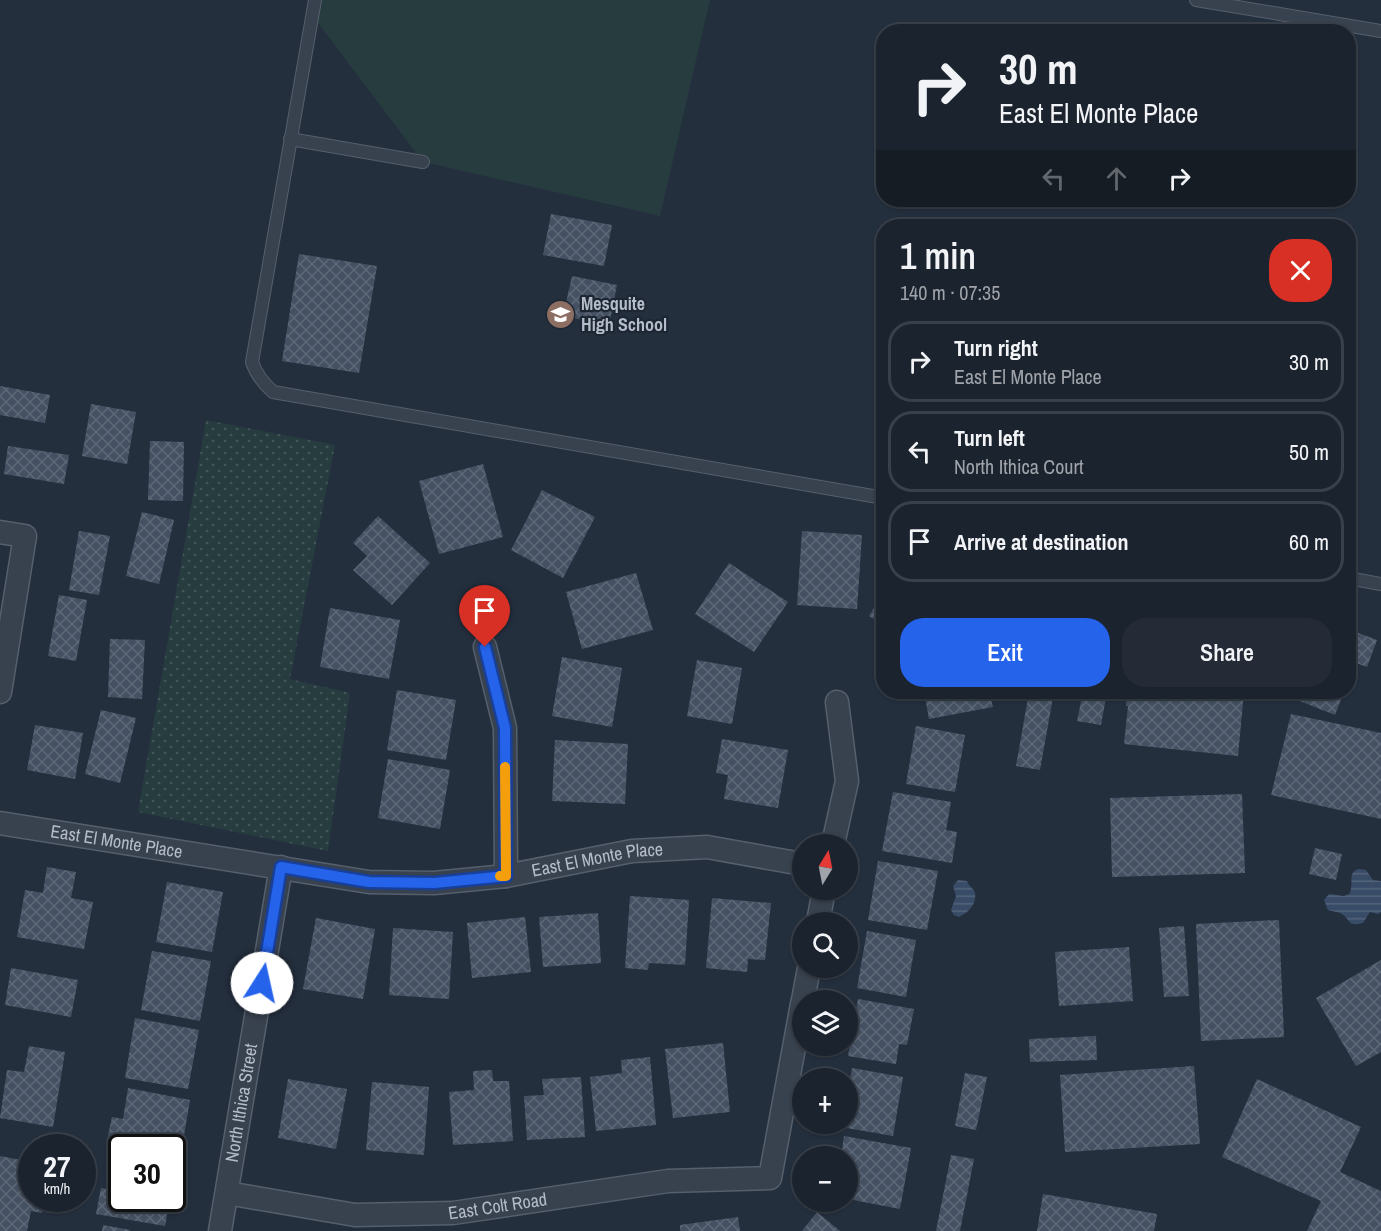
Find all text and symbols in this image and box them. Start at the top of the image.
text: 30 m [999,41,1078,97]
icon: right [900,48,978,126]
text: East El Monte Place [999,95,1198,131]
icon: left [1037,162,1070,195]
icon: ahead [1100,162,1133,195]
icon: right [1163,162,1196,195]
text: 1 min [900,232,976,280]
button: close [1269,239,1332,302]
text: 140 m · 07:35 [900,279,1000,306]
place label: Mesquite High School [581,291,667,337]
school or university icon: Mesquite High School [544,298,576,330]
text: Turn right [954,333,1038,363]
icon: right [903,345,936,378]
text: 30 m [1289,347,1329,377]
text: East El Monte Place [954,363,1102,390]
text: Turn left [954,423,1025,453]
icon: left [903,435,936,468]
text: 50 m [1289,437,1329,467]
text: North Ithica Court [954,453,1083,480]
icon: arrive [903,525,936,558]
text: Arrive at destination [954,527,1128,557]
text: 60 m [1289,527,1329,557]
pin [459,585,510,647]
icon: arrive [468,594,501,627]
button: Exit [900,618,1110,687]
button: Share [1122,618,1332,687]
street label: East El Monte Place [49,818,184,864]
north arrow [792,834,858,900]
map controls [792,834,858,1212]
street label: East El Monte Place [529,836,664,883]
button: search [792,912,858,978]
position arrow [230,951,294,1015]
button: layers [792,990,858,1056]
street label: North Ithica Street [219,1041,263,1164]
button: + [792,1068,858,1134]
speed limit sign: 30 [108,1134,186,1212]
text: 27 [43,1146,71,1186]
button: − [792,1146,858,1212]
text: km/h [44,1178,70,1199]
street label: East Colt Road [447,1186,549,1226]

